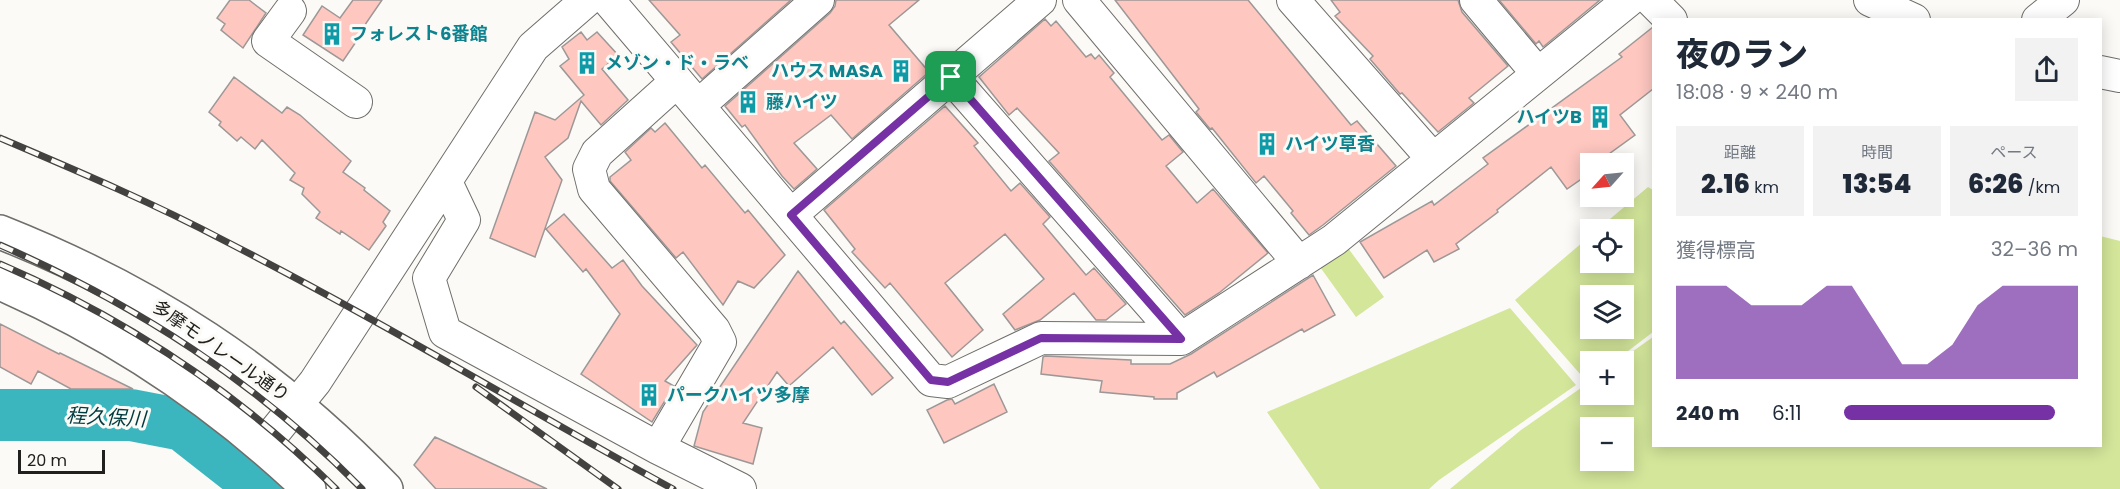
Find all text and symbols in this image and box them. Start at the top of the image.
building icon: フォレスト6番館 [319,21,345,47]
place label: フォレスト6番館 [350,21,487,46]
text: 夜のラン [1676,31,1808,78]
button: share [2015,38,2078,101]
building icon: メゾン・ド・ラベ [574,50,600,76]
place label: メゾン・ド・ラベ [605,50,749,75]
pin [925,51,976,102]
place label: ハウス MASA [771,58,883,83]
building icon: ハウス MASA [888,58,914,84]
icon: arrive [934,60,967,93]
text: 18:08 · 9 × 240 m [1676,78,1838,106]
building icon: 藤ハイツ [735,89,761,115]
place label: 藤ハイツ [766,89,838,114]
place label: ハイツB [1516,104,1582,129]
building icon: ハイツB [1587,104,1613,130]
building icon: ハイツ草香 [1254,131,1280,157]
place label: ハイツ草香 [1285,131,1375,156]
text: 距離 [1724,141,1756,164]
text: 時間 [1861,141,1893,164]
text: ペース [1990,141,2038,164]
north arrow [1580,153,1634,207]
map controls [1580,153,1634,471]
text: 2.16 [1701,166,1750,202]
text: 13:54 [1843,166,1911,202]
text: 6:26 [1968,166,2024,202]
text: km [1750,176,1779,199]
text: /km [2024,176,2060,199]
button: locate [1580,219,1634,273]
text: 32–36 m [1991,235,2078,263]
text: 獲得標高 [1676,236,1756,264]
button: layers [1580,285,1634,339]
street label: 多摩モノレール通り [148,294,295,407]
button: + [1580,351,1634,405]
building icon: パークハイツ多摩 [636,382,662,408]
place label: パークハイツ多摩 [667,382,810,407]
text: 240 m [1676,399,1739,427]
text: 6:11 [1772,399,1802,427]
water label: 程久保川 [65,401,149,433]
button: − [1580,417,1634,471]
scale bar [18,447,105,474]
text: 20 m [27,449,67,472]

